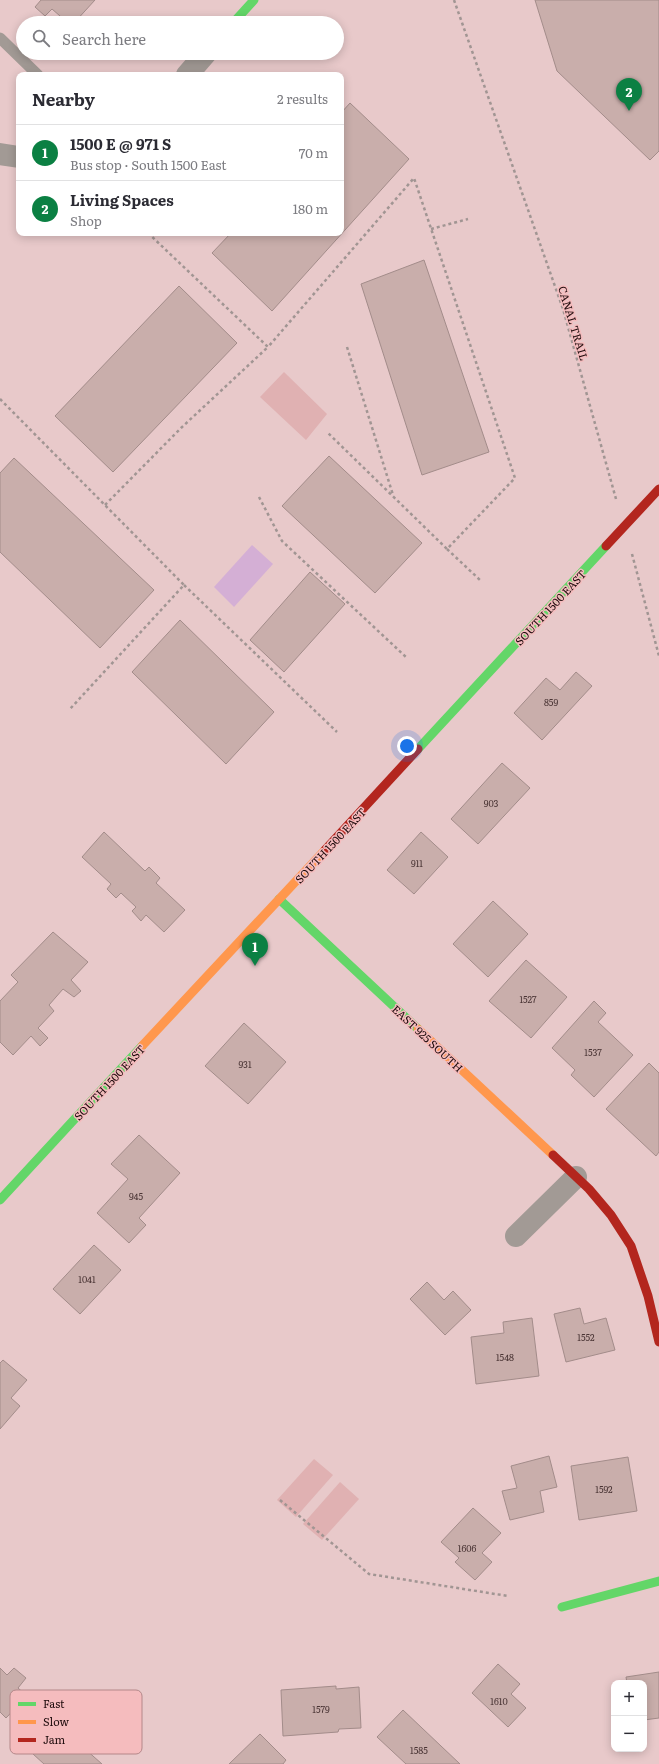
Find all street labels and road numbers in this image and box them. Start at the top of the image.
street label: CANAL TRAIL [555,284,593,362]
street label: SOUTH 1500 EAST [511,566,589,648]
street label: SOUTH 1500 EAST [291,804,369,886]
street label: EAST 925 SOUTH [389,1001,467,1075]
street label: SOUTH 1500 EAST [70,1041,148,1123]

